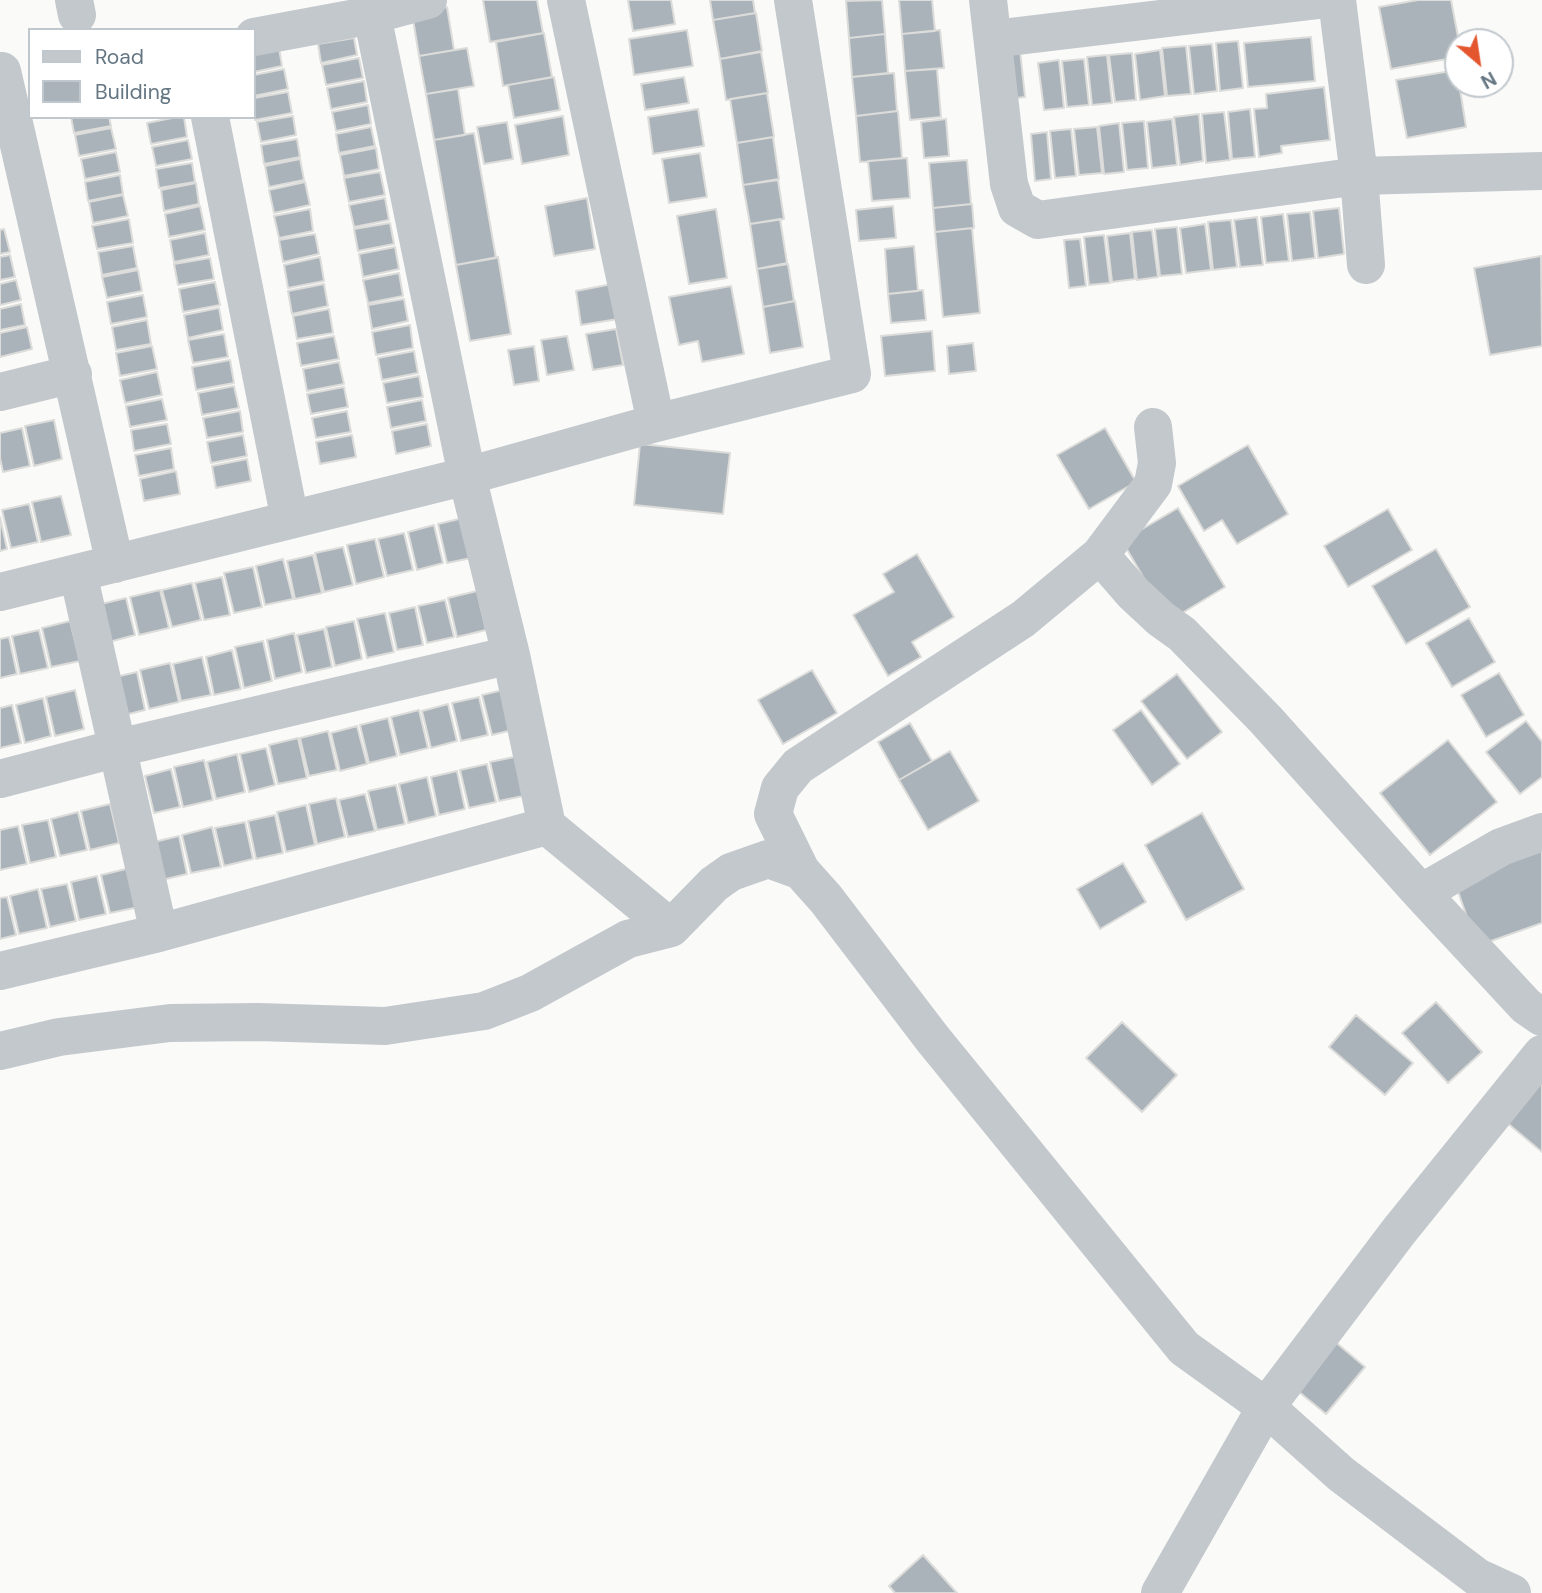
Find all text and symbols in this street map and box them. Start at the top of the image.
legend [28,28,256,119]
north arrow [1444,28,1514,98]
text: Road [95,43,144,71]
text: N [1476,66,1501,94]
text: Building [95,78,171,106]

